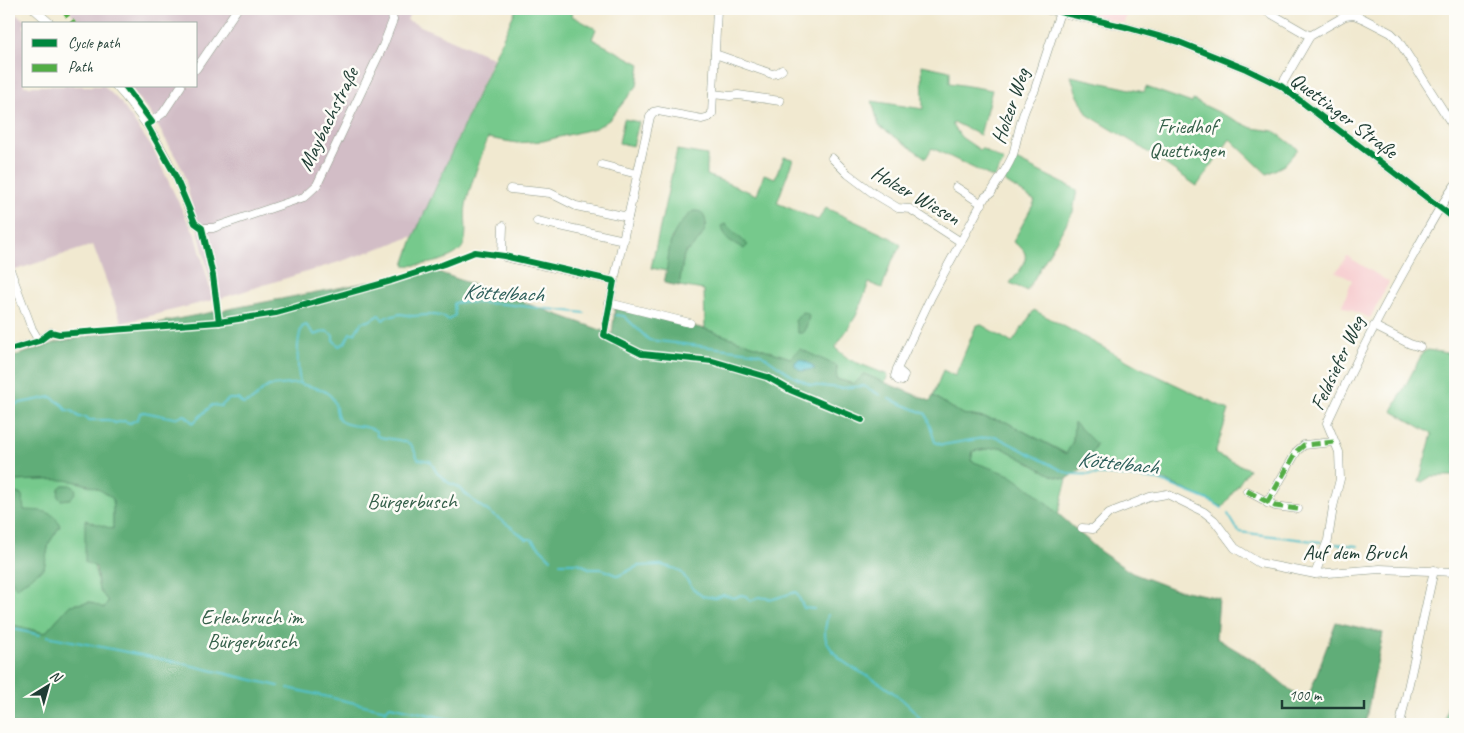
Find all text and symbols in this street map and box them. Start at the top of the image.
legend [22,22,198,88]
text: Cycle path [68,34,120,53]
text: Path [68,58,94,77]
street label: Maybachstraße [292,61,365,175]
street label: Holzer Weg [985,63,1036,147]
street label: Quettinger Straße [1285,66,1405,165]
park label: Friedhof Quettingen [1149,113,1226,163]
street label: Holzer Wiesen [867,159,965,231]
water label: Köttelbach [462,278,546,308]
street label: Feldsiefer Weg [1304,310,1371,414]
water label: Köttelbach [1077,445,1161,481]
park label: Bürgerbusch [367,488,458,514]
street label: Auf dem Bruch [1303,539,1408,565]
park label: Erlenbruch im Bürgerbusch [201,604,304,654]
north arrow [22,660,72,710]
text: N [47,667,66,687]
scale bar [1282,678,1364,710]
text: 100 m [1289,686,1323,705]

